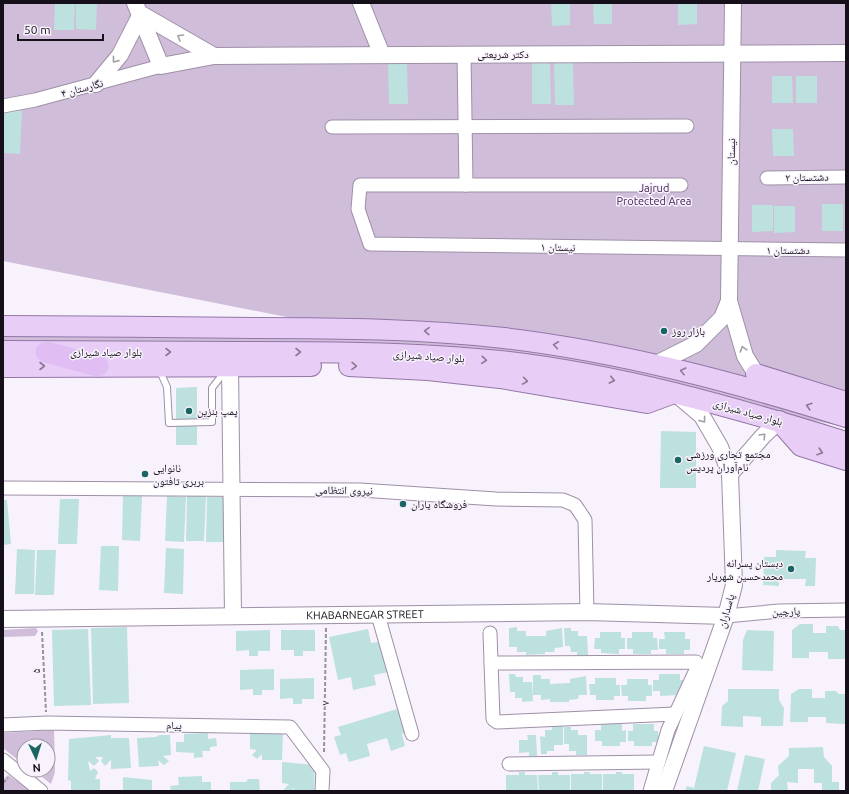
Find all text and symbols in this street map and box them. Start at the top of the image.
scale bar [18,16,103,42]
text: 50 m [24,23,51,36]
one-way arrow [177,34,184,41]
street label: دکتر شریعتی [477,48,529,61]
one-way arrow [113,56,120,63]
street label: نگارستان ۴ [60,77,105,100]
street label: نیستان [725,138,738,166]
street label: دشتستان ۲ [785,171,829,184]
park label: Jajrud Protected Area [616,182,692,207]
street label: نیستان ۱ [540,241,576,254]
street label: دشتستان ۱ [766,244,810,257]
place label: بازار روز [671,325,705,337]
marker: بازار روز [659,326,669,336]
one-way arrow [424,327,430,336]
one-way arrow [553,341,559,350]
one-way arrow [739,345,748,352]
street label: بلوار صیاد شیرازی [70,346,142,359]
one-way arrow [165,348,171,356]
one-way arrow [295,348,301,356]
street label: بلوار صیاد شیرازی [393,348,465,365]
one-way arrow [481,355,487,364]
one-way arrow [39,362,45,370]
one-way arrow [351,362,357,370]
one-way arrow [680,367,687,376]
one-way arrow [609,375,615,383]
one-way arrow [522,377,528,385]
street label: بلوار صیاد شیرازی [711,396,784,429]
one-way arrow [805,402,812,410]
place label: پمپ بنزین [197,405,238,418]
marker: پمپ بنزین [184,406,194,416]
one-way arrow [698,415,705,422]
one-way arrow [758,433,766,441]
one-way arrow [816,447,823,455]
place label: مجتمع تجاری ورزشی نام‌آوران پردیس [686,448,771,474]
marker: مجتمع تجاری ورزشی نام‌آوران پردیس [673,455,683,465]
place label: نانوایی بربری تافتون [153,462,204,488]
marker: نانوایی بربری تافتون [140,469,150,479]
street label: نیروی انتظامی [315,483,373,498]
place label: فروشگاه یاران [411,498,468,511]
marker: فروشگاه یاران [398,499,408,509]
place label: دبستان پسرانه محمدحسین شهریار [706,557,783,583]
marker: دبستان پسرانه محمدحسین شهریار [786,564,796,574]
street label: پاسداران [715,592,738,630]
street label: پارچین [772,605,801,619]
street label: KHABARNEGAR STREET [306,608,424,621]
street label: ۵ [30,668,42,674]
street label: ۷ [319,700,331,706]
street label: پیام [166,719,182,732]
north arrow [16,738,56,778]
text: N [32,762,41,774]

